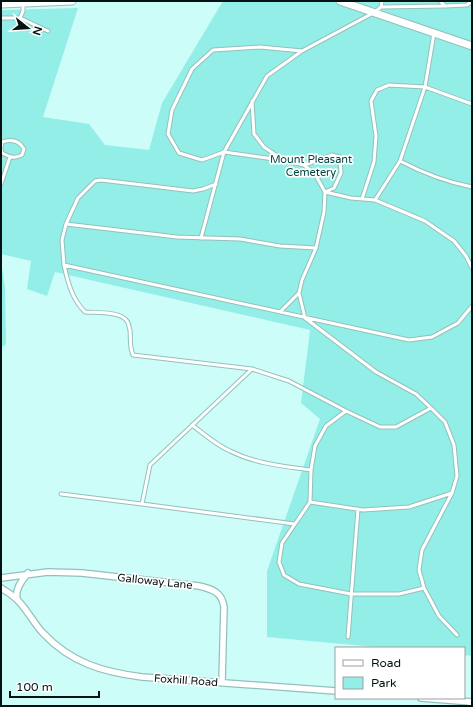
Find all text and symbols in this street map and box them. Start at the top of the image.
north arrow [8,8,48,48]
text: N [30,25,45,37]
park label: Mount Pleasant Cemetery [270,153,352,179]
street label: Galloway Lane [117,571,193,592]
legend [335,647,465,699]
text: Road [371,656,401,670]
street label: Foxhill Road [154,672,218,689]
scale bar [10,673,99,699]
text: Park [371,676,397,690]
text: 100 m [16,680,53,694]

